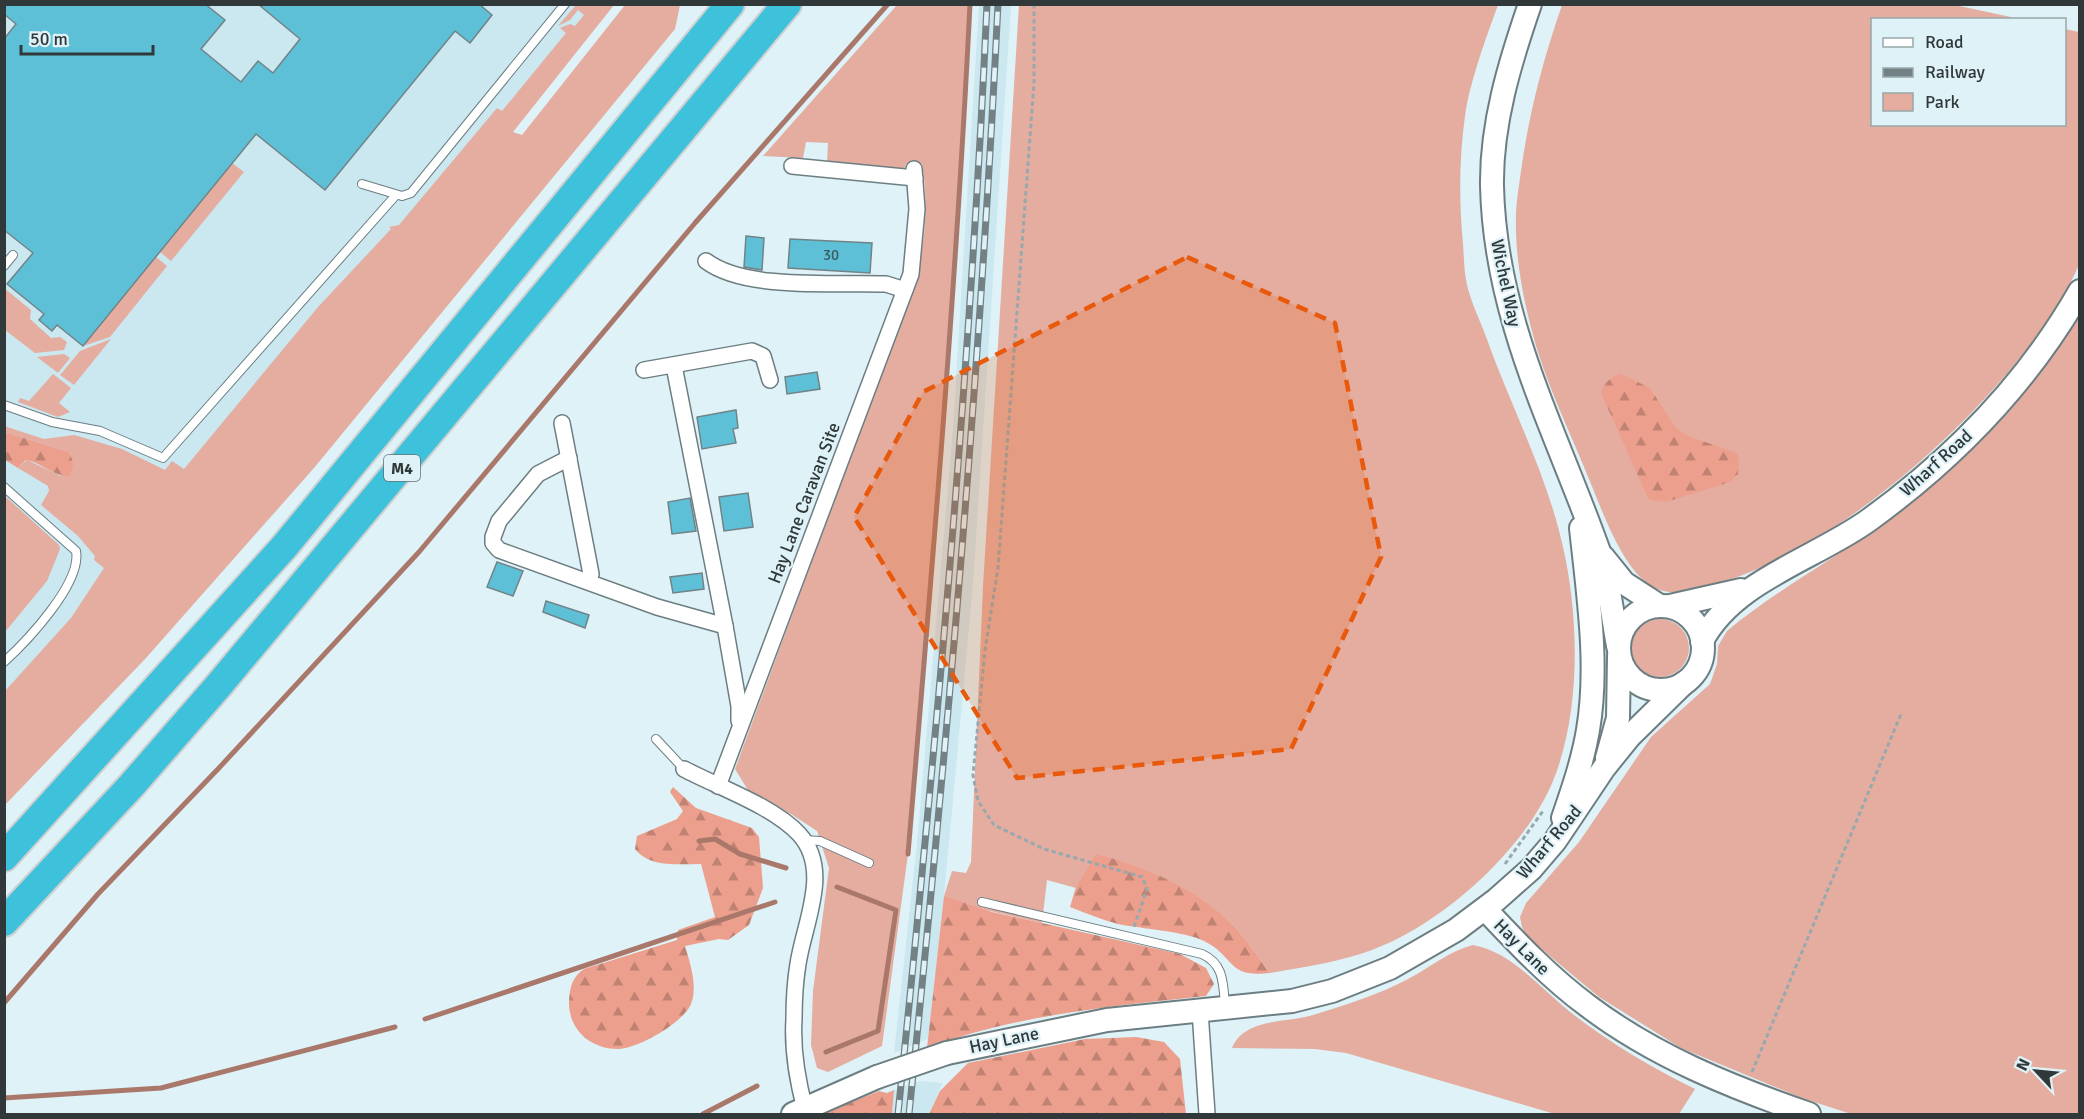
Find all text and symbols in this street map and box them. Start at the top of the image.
scale bar [21,18,153,56]
legend [1871,18,2066,126]
text: 50 m [30,28,68,50]
text: Road [1925,31,1964,53]
text: Railway [1925,61,1986,83]
text: Park [1925,91,1960,113]
street label: Wichel Way [1486,237,1526,329]
house number: 30 [823,246,839,264]
street label: Hay Lane Caravan Site [763,419,845,587]
street label: Wharf Road [1895,425,1977,501]
road number: M4 [384,455,420,481]
street label: Wharf Road [1512,800,1586,884]
street label: Hay Lane [1489,914,1555,980]
street label: Hay Lane [967,1022,1041,1058]
north arrow [2006,1041,2066,1101]
text: N [2012,1055,2035,1074]

